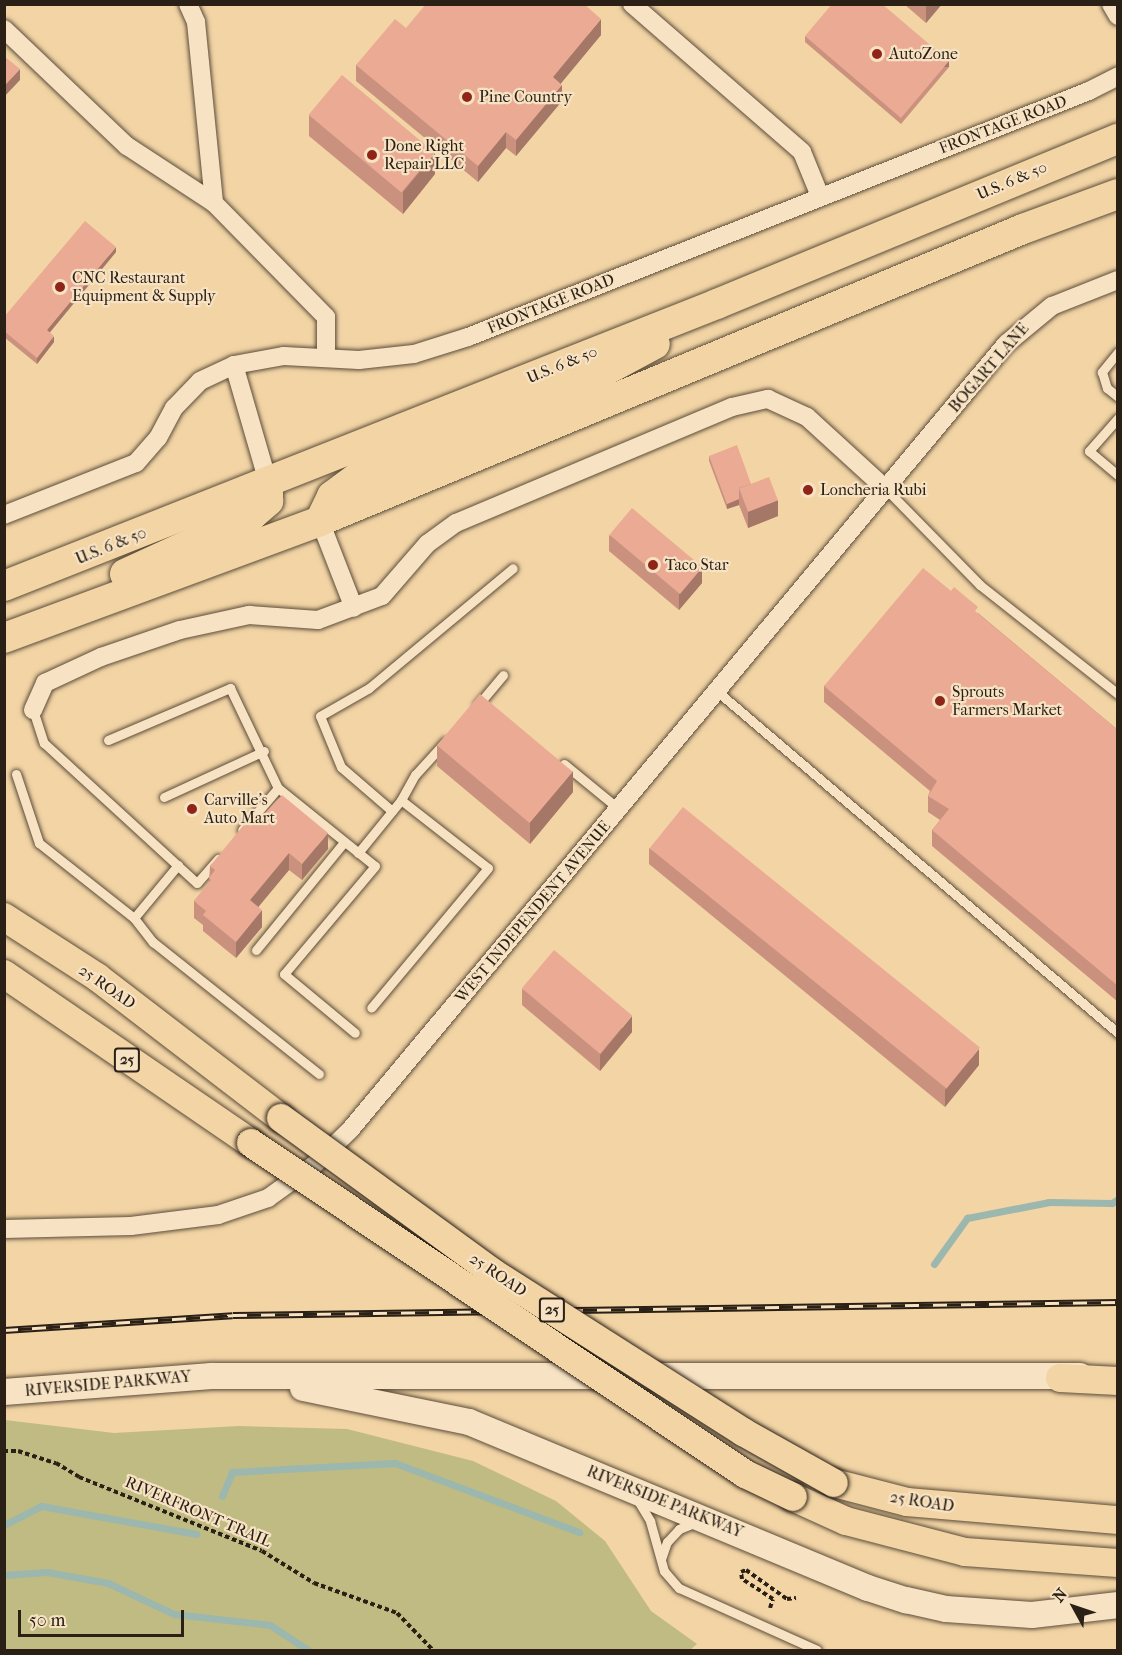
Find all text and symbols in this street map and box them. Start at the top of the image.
place label: AutoZone [889,44,958,64]
marker: AutoZone [870,47,884,61]
place label: Pine Country [479,87,572,107]
marker: Pine Country [460,90,474,104]
street label: FRONTAGE ROAD [936,92,1070,158]
place label: Done Right Repair LLC [384,136,464,174]
marker: Done Right Repair LLC [365,148,379,162]
street label: U.S. 6 & 50 [974,158,1050,204]
place label: CNC Restaurant Equipment & Supply [72,268,216,306]
street label: FRONTAGE ROAD [485,270,617,338]
marker: CNC Restaurant Equipment & Supply [53,280,67,294]
street label: BOGART LANE [945,319,1033,417]
street label: U.S. 6 & 50 [524,342,600,388]
place label: Loncheria Rubi [820,480,926,500]
marker: Loncheria Rubi [801,483,815,497]
street label: U.S. 6 & 50 [73,523,149,569]
place label: Taco Star [665,555,729,575]
marker: Taco Star [646,558,660,572]
place label: Sprouts Farmers Market [952,682,1062,720]
marker: Sprouts Farmers Market [933,694,947,708]
place label: Carville's Auto Mart [204,790,275,828]
marker: Carville's Auto Mart [185,802,199,816]
street label: WEST INDEPENDENT AVENUE [451,817,615,1007]
street label: 25 ROAD [75,961,139,1013]
road number: 25 [114,1048,140,1072]
street label: 25 ROAD [466,1249,530,1301]
road number: 25 [538,1298,566,1322]
street label: RIVERSIDE PARKWAY [24,1367,192,1401]
street label: RIVERSIDE PARKWAY [584,1462,746,1542]
street label: RIVERFRONT TRAIL [122,1473,274,1551]
street label: 25 ROAD [889,1487,955,1517]
north arrow [1044,1577,1104,1637]
text: N [1049,1584,1071,1606]
scale bar [21,1598,188,1636]
text: 50 m [29,1610,65,1631]

